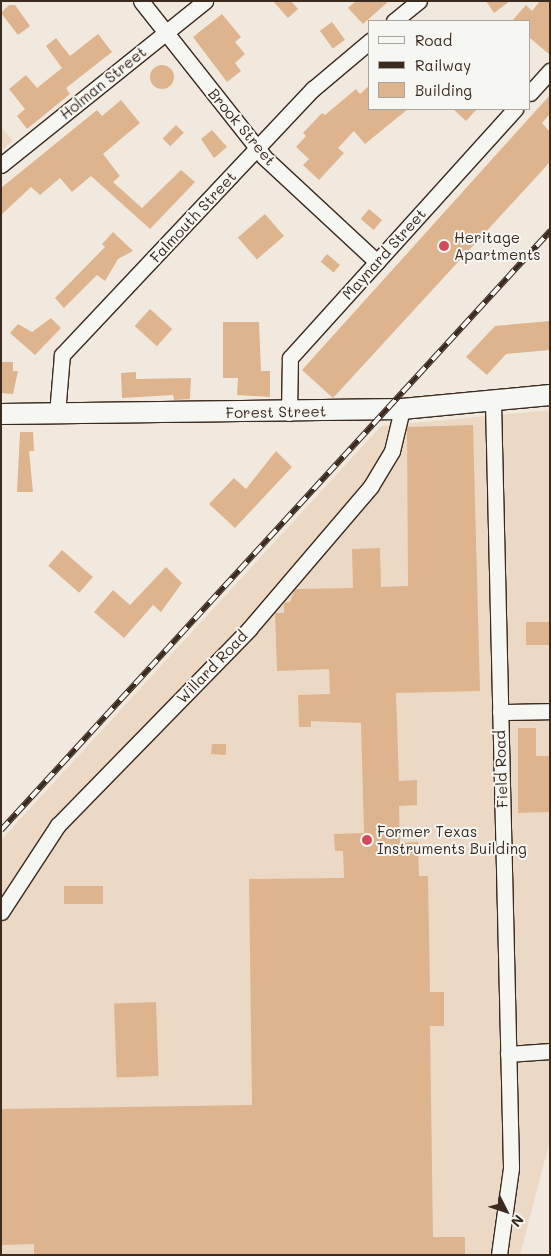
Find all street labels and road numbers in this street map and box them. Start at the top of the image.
street label: Holman Street [56,43,150,123]
street label: Brook Street [205,85,279,169]
street label: Falmouth Street [146,168,240,266]
street label: Maynard Street [338,205,430,303]
street label: Forest Street [226,402,326,422]
street label: Willard Road [173,627,251,707]
street label: Field Road [491,730,511,808]

